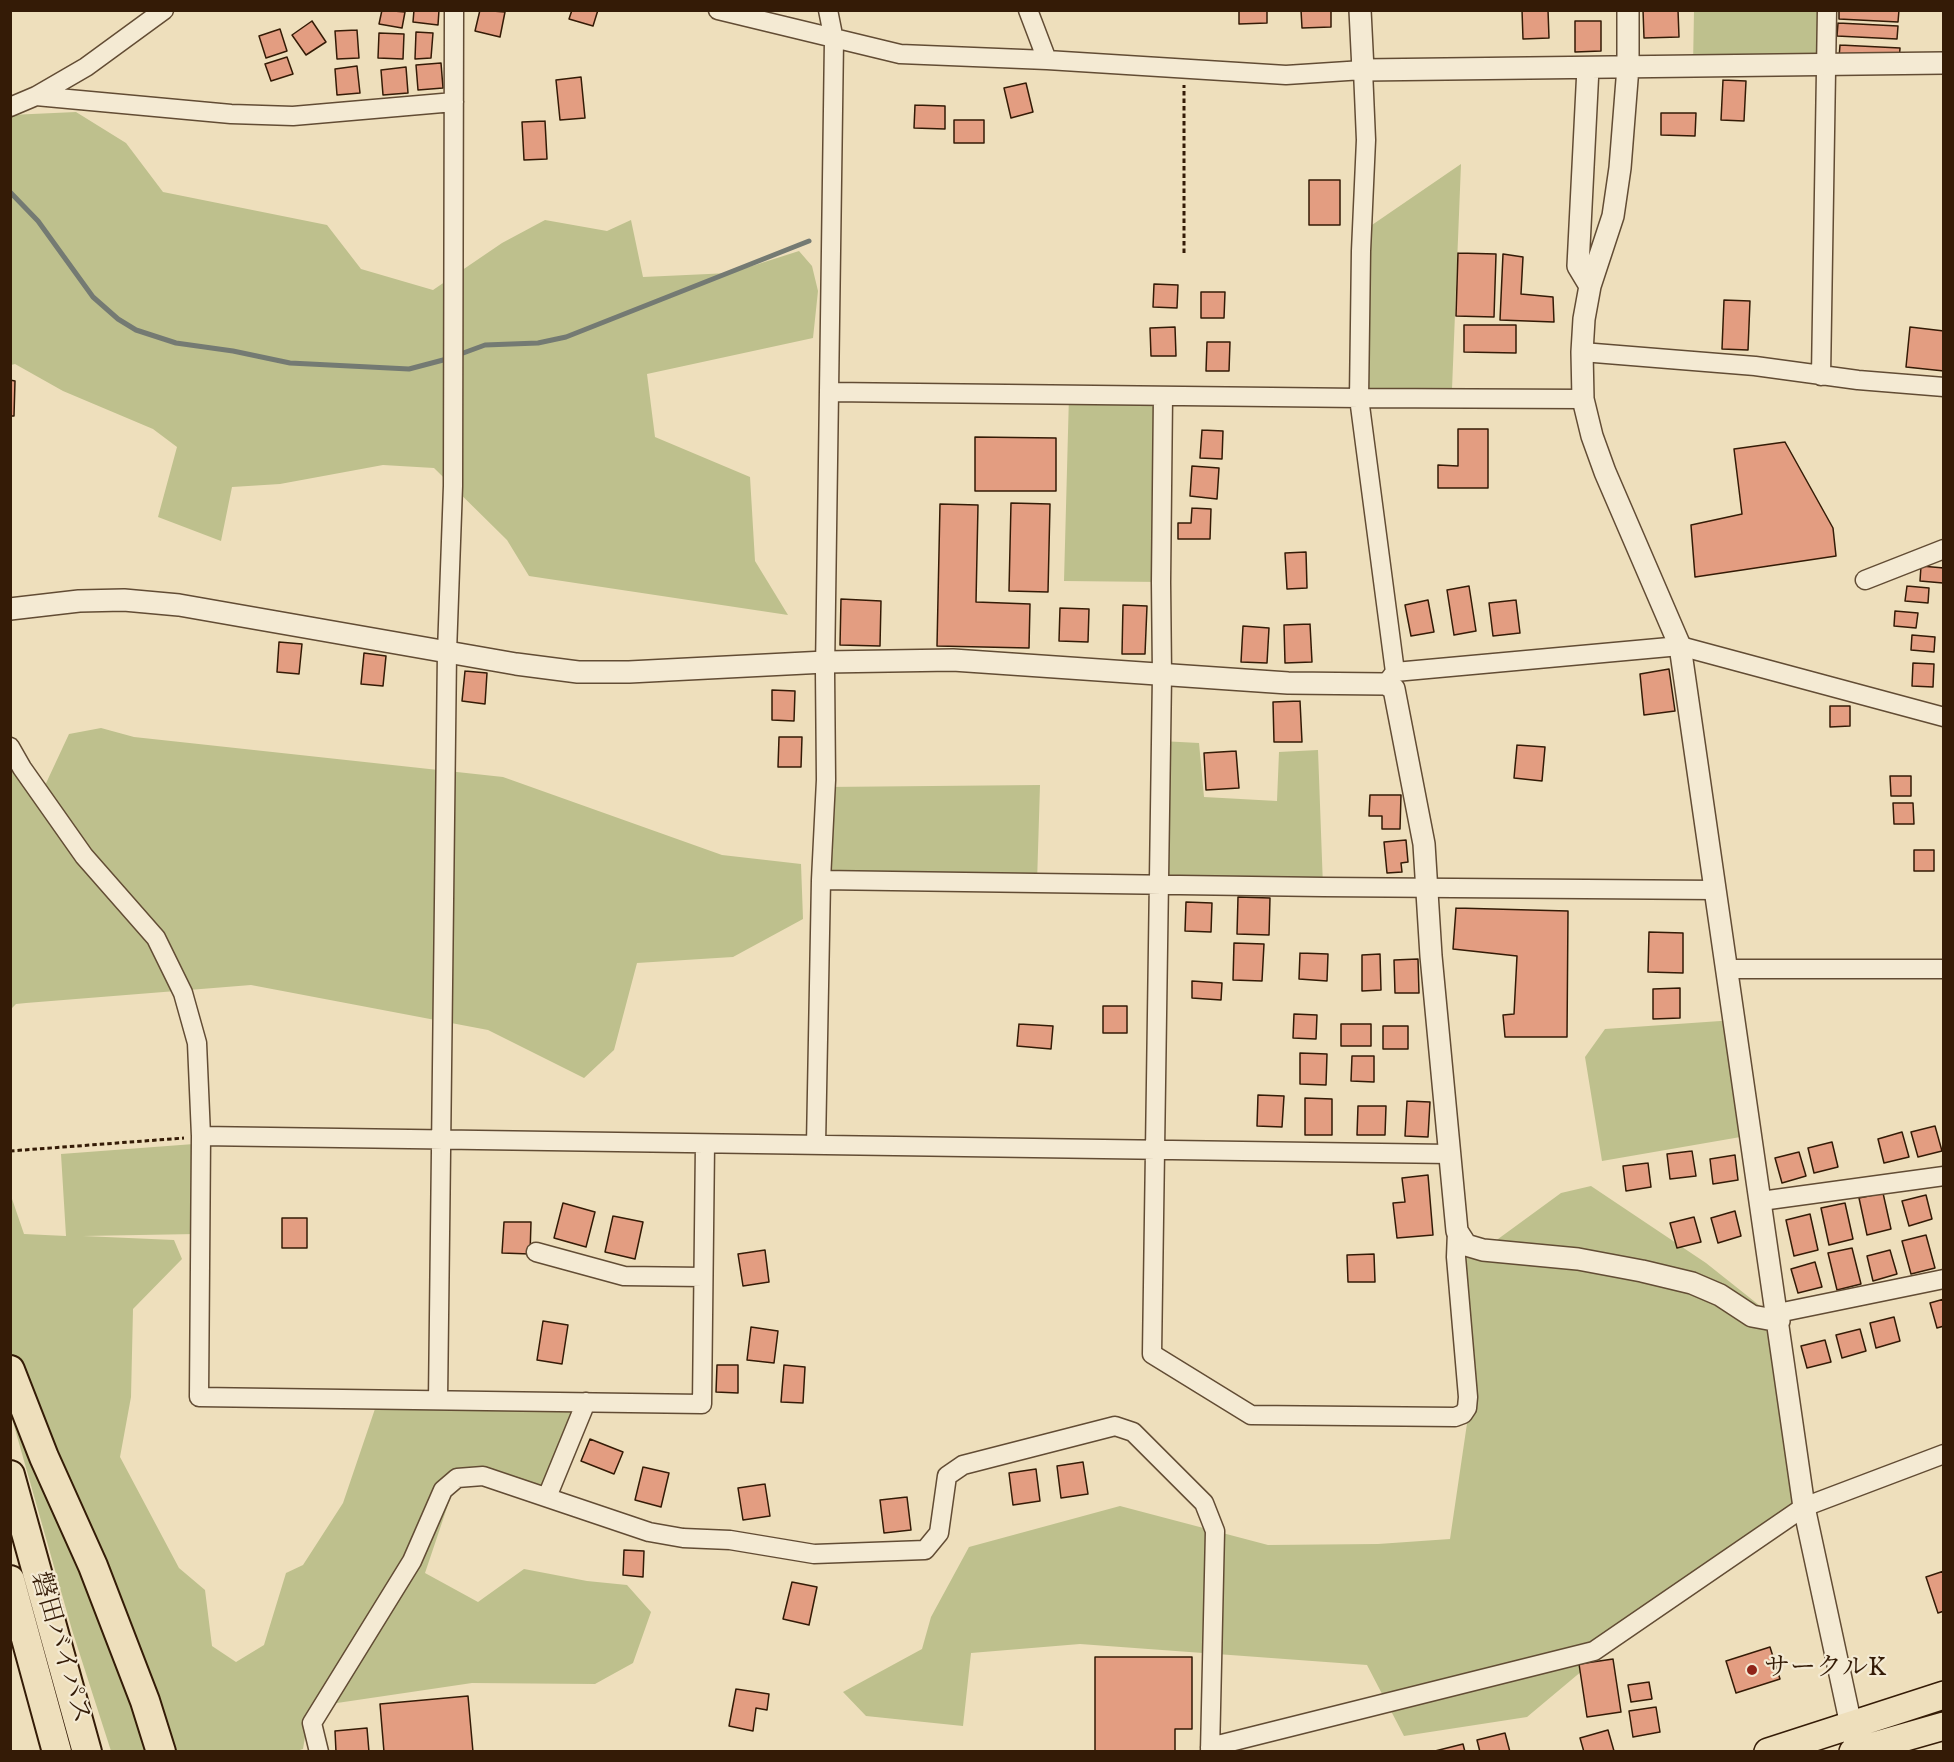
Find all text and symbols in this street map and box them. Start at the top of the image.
street label: 磐田バイパス [23,1569,95,1727]
place label: サークルK [1764,1654,1886,1686]
marker: サークルK [1745,1663,1759,1677]

